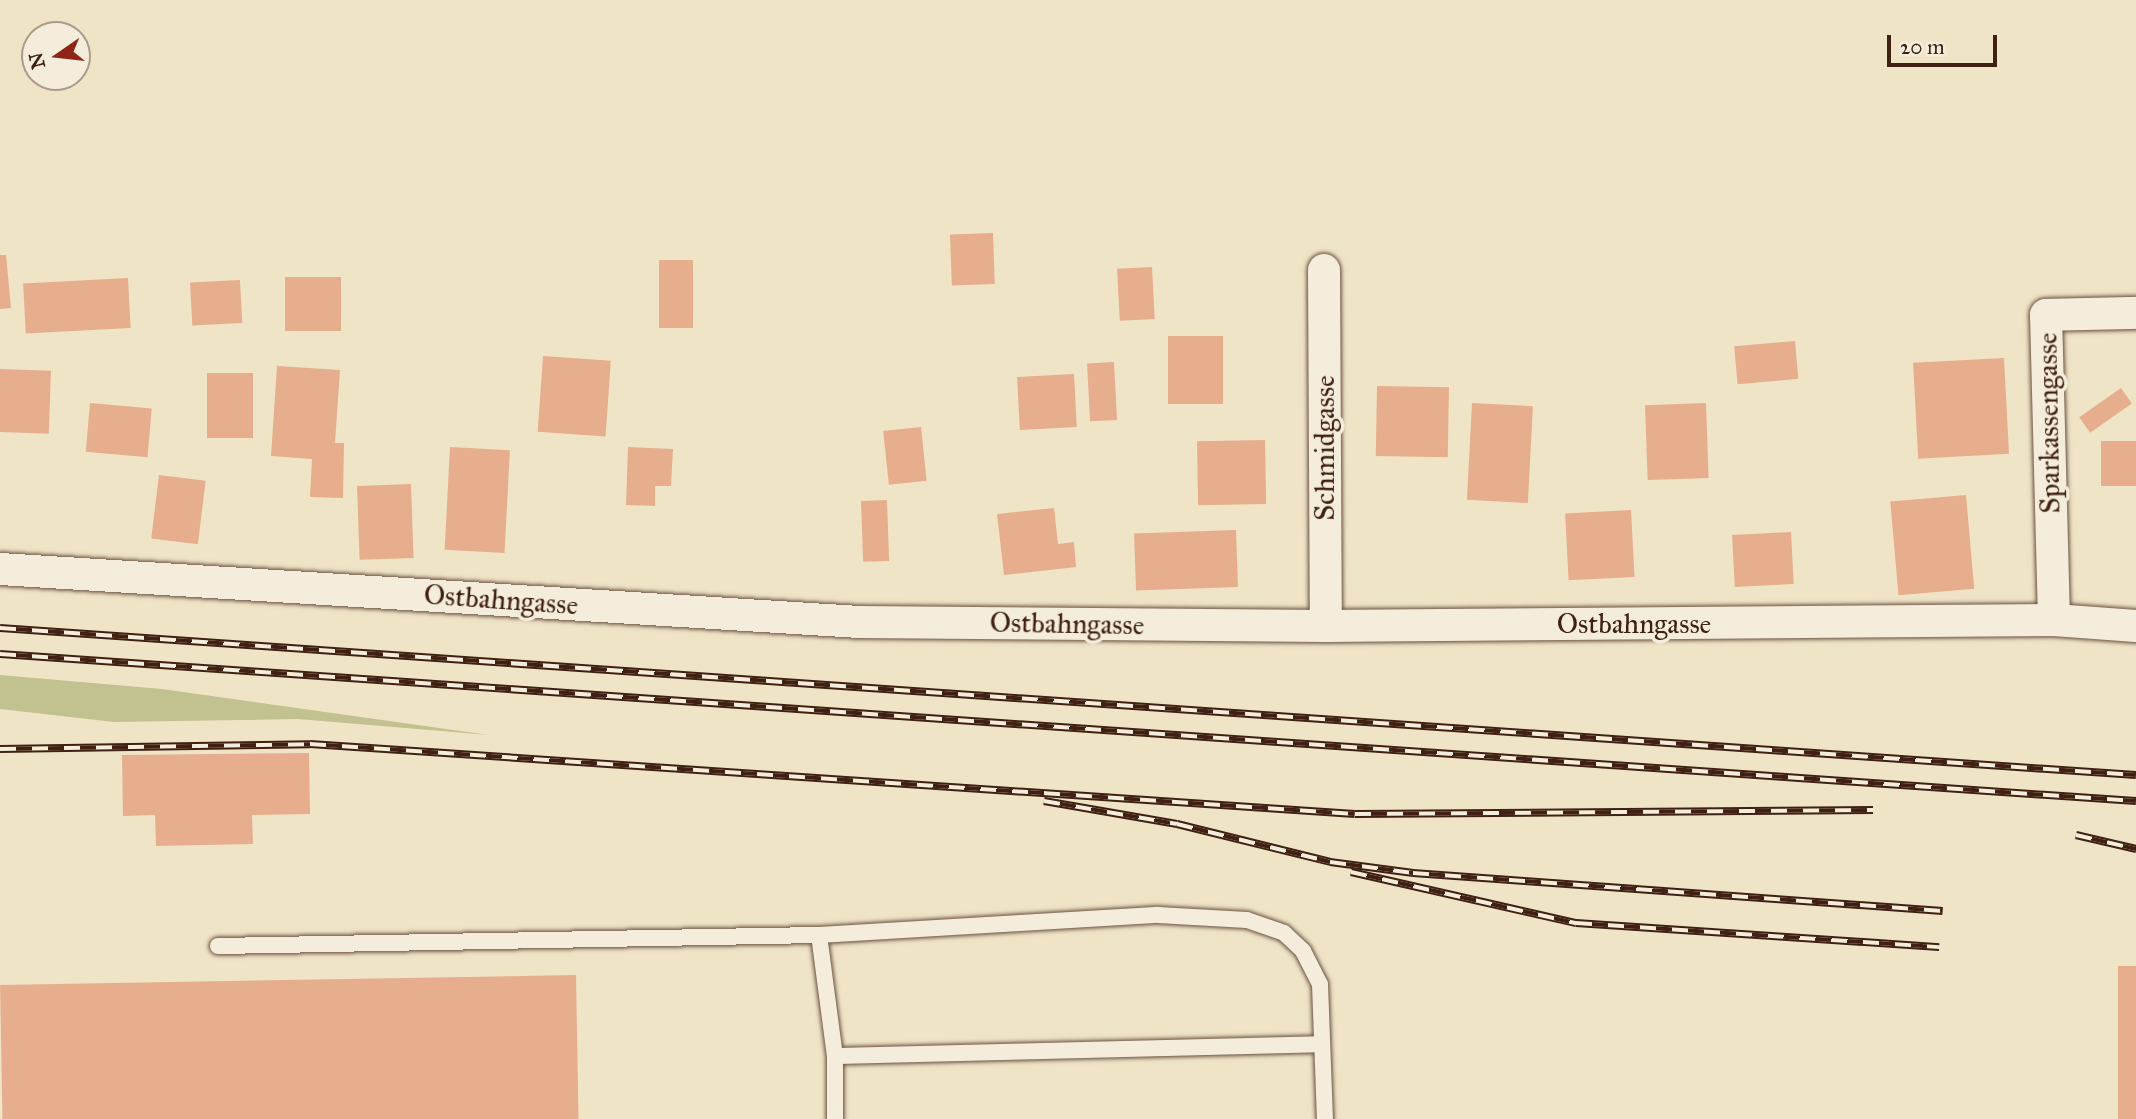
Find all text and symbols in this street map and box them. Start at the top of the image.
north arrow [21,21,91,91]
scale bar [1891,21,2001,65]
text: 20 m [1900,34,1945,60]
text: N [24,50,50,71]
street label: Sparkassengasse [2031,332,2067,514]
street label: Schmidgasse [1308,375,1342,521]
street label: Ostbahngasse [423,578,579,622]
street label: Ostbahngasse [989,606,1145,642]
street label: Ostbahngasse [1557,607,1711,641]

